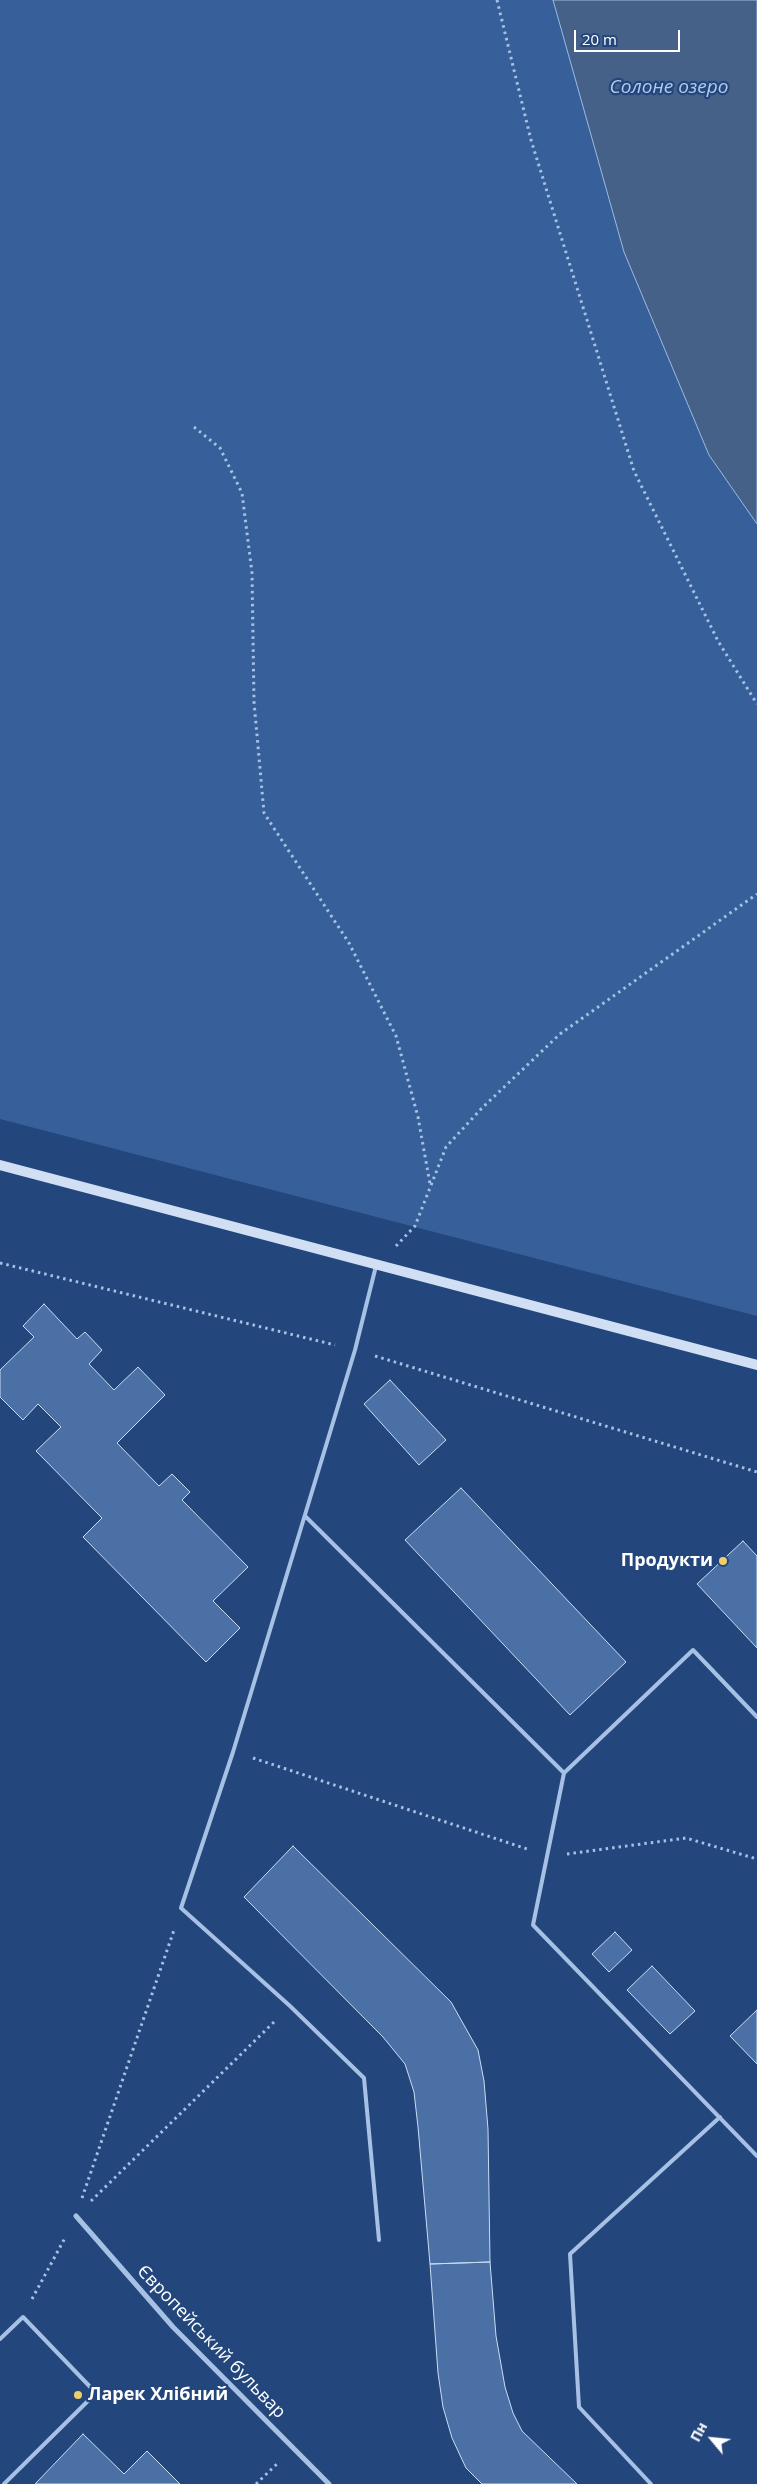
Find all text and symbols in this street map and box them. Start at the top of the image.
scale bar [577,20,683,52]
text: 20 m [582,29,617,49]
water label: Солоне озеро [610,77,728,99]
place label: Продукти [621,1550,713,1572]
marker: Продукти [717,1555,729,1567]
street label: Європейський бульвар [132,2261,290,2423]
place label: Ларек Хлібний [88,2384,228,2406]
marker: Ларек Хлібний [72,2389,84,2401]
north arrow [687,2414,737,2464]
text: Пн [685,2419,711,2445]

